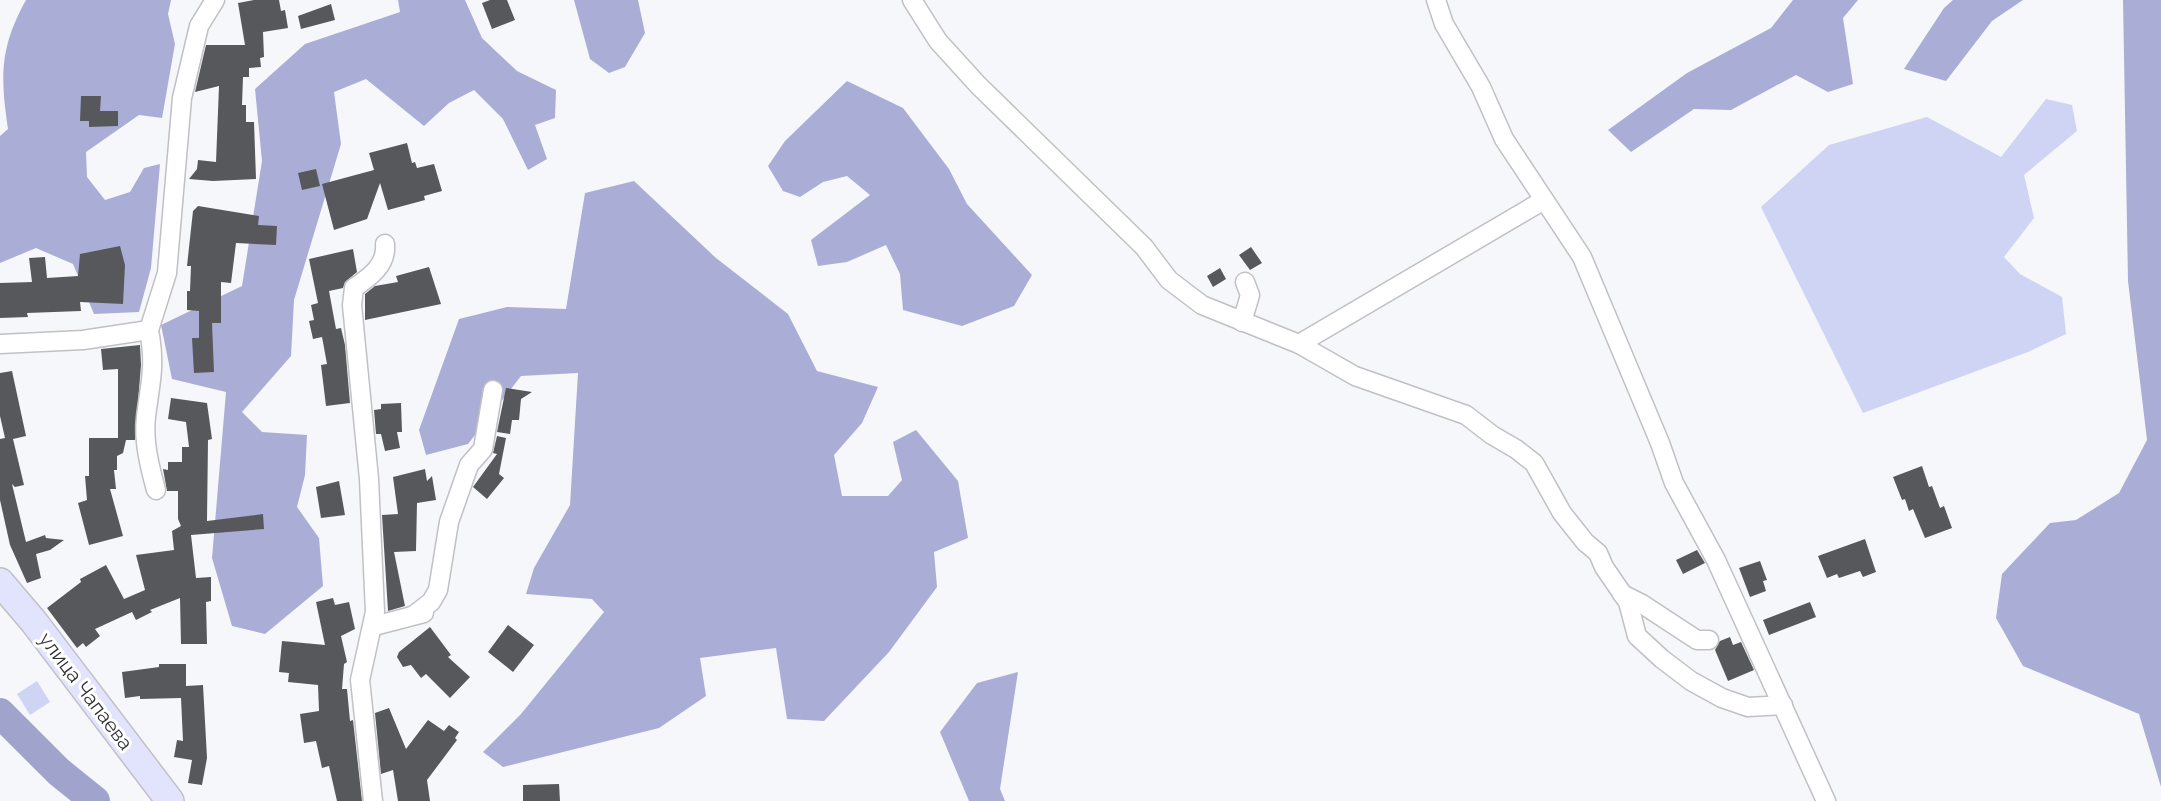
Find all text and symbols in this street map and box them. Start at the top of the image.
street label: улица Чапаева [34,627,138,755]

